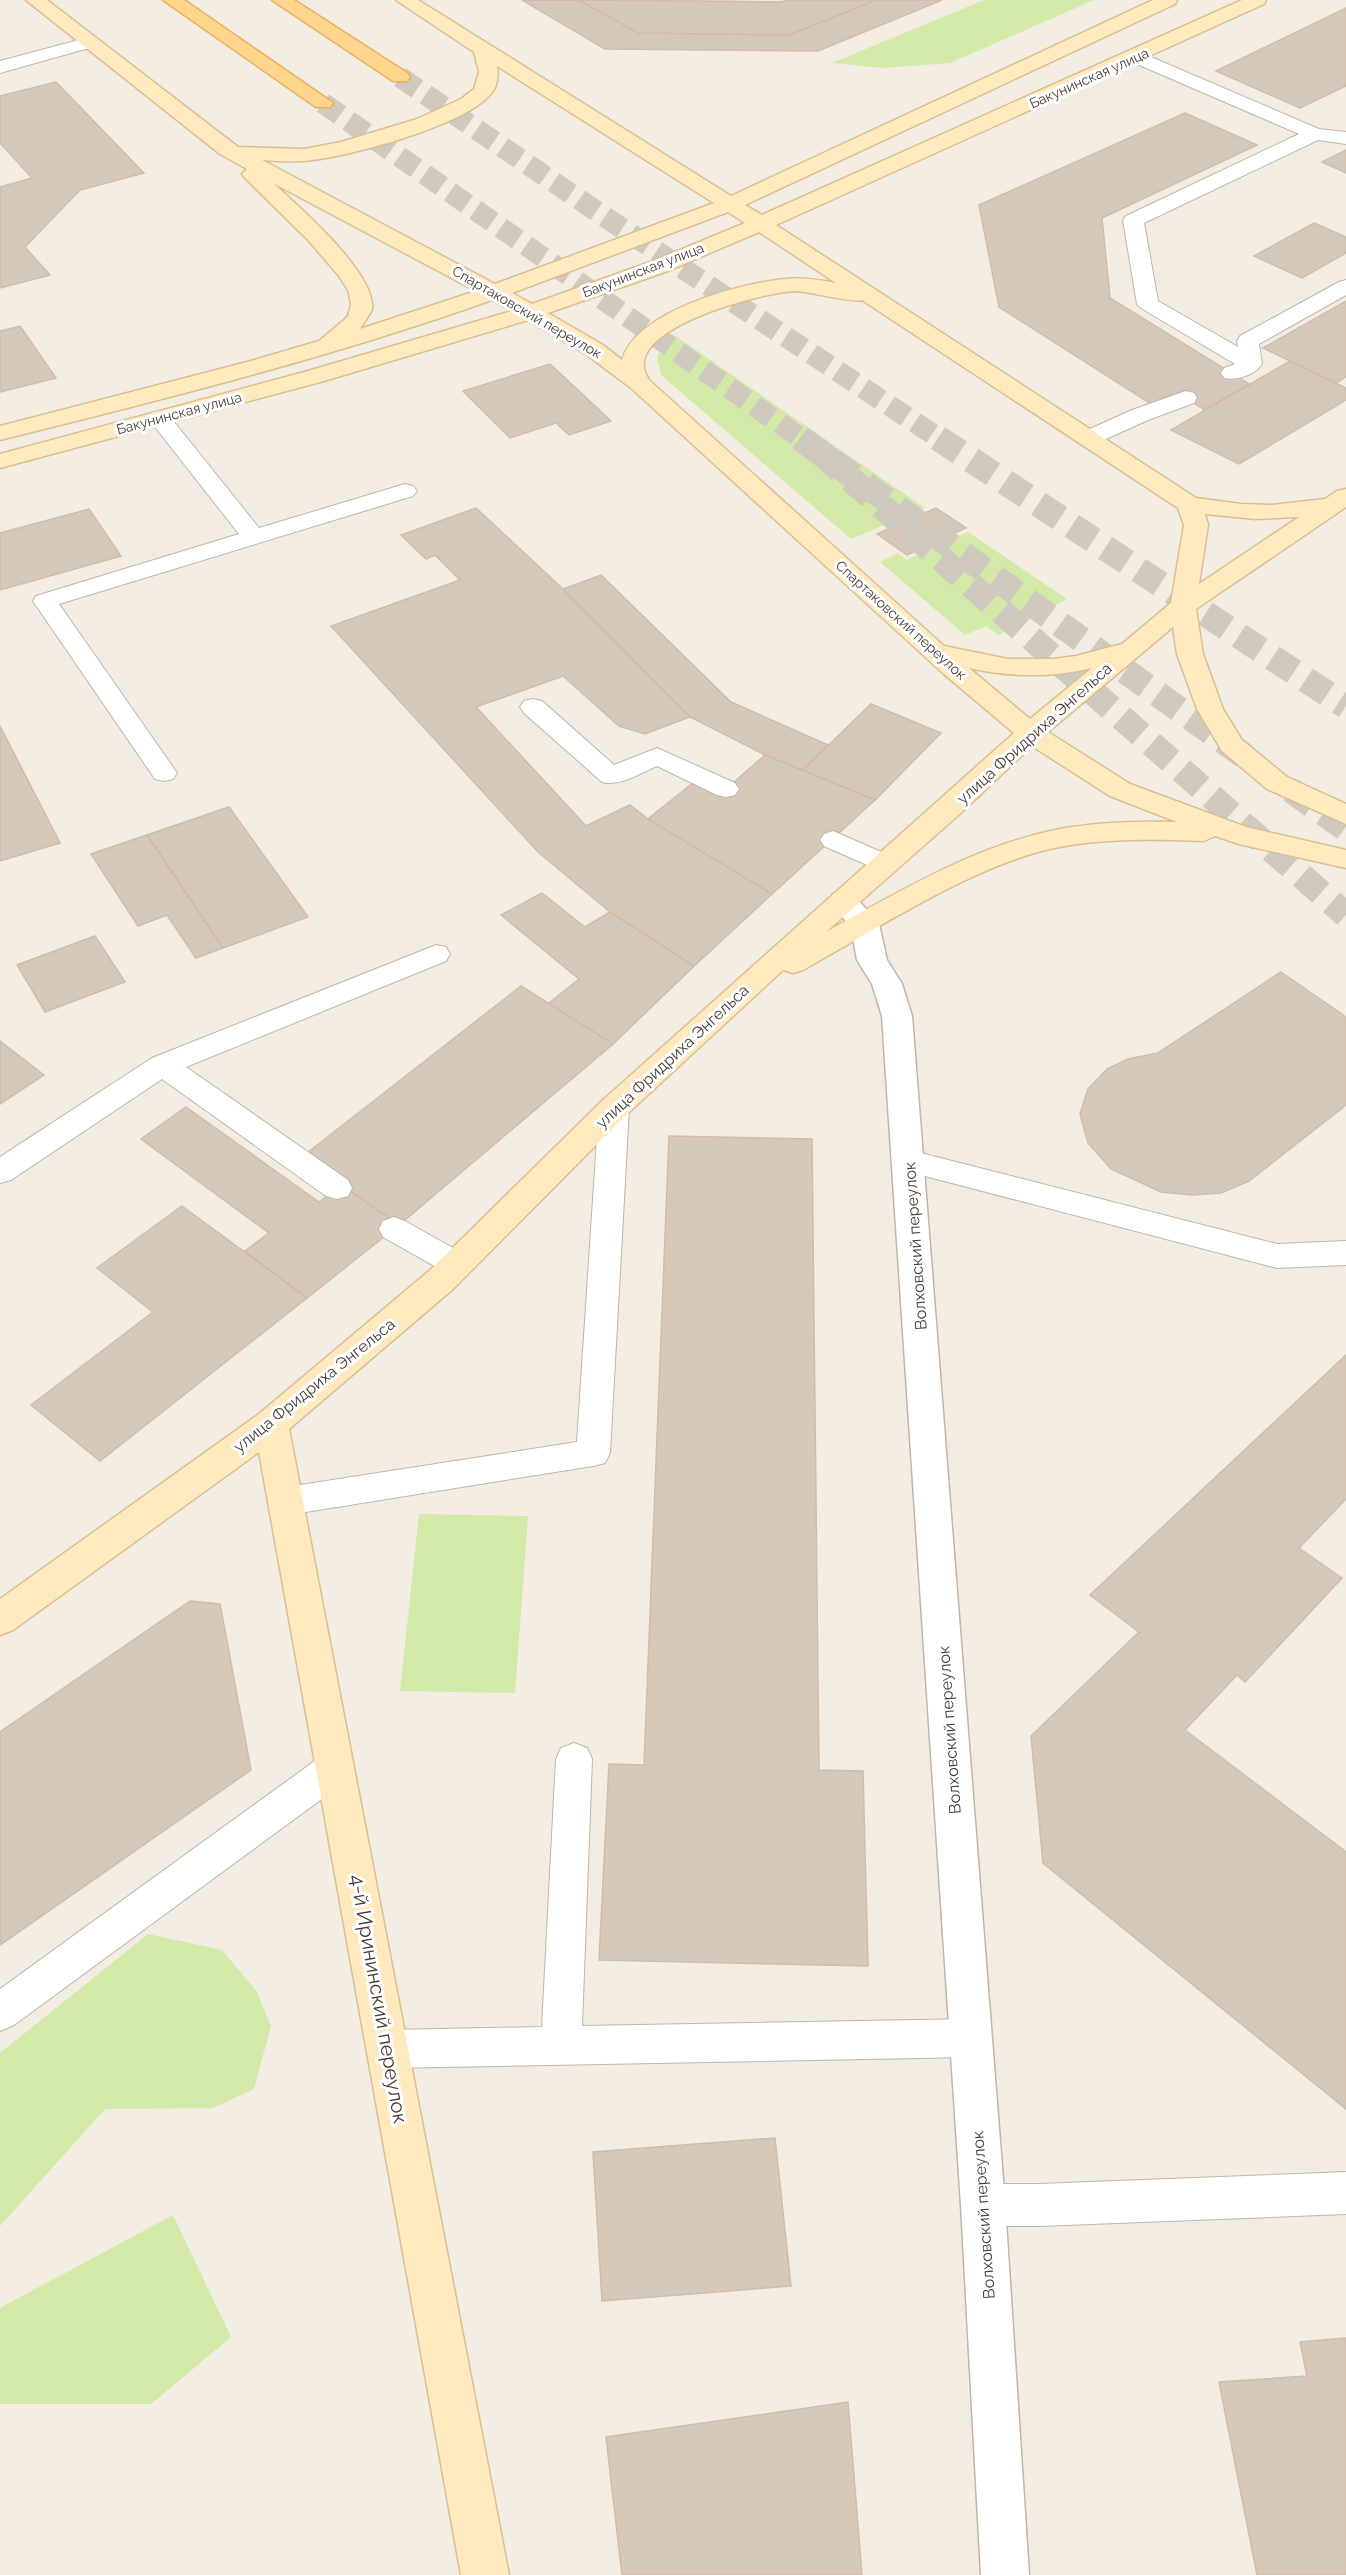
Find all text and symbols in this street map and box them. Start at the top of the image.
street label: Бакунинская улица [1027,44,1151,112]
street label: Бакунинская улица [580,239,706,301]
street label: Спартаковский переулок [449,263,605,361]
street label: Бакунинская улица [115,389,243,437]
street label: Спартаковский переулок [832,557,970,683]
street label: улица Фридриха Энгельса [953,659,1116,808]
street label: улица Фридриха Энгельса [592,981,753,1132]
street label: Волховский переулок [900,1161,931,1331]
street label: улица Фридриха Энгельса [230,1314,399,1456]
street label: Волховский переулок [934,1645,965,1815]
street label: 4-й Ирининский переулок [345,1873,413,2125]
street label: Волховский переулок [968,2130,999,2300]

